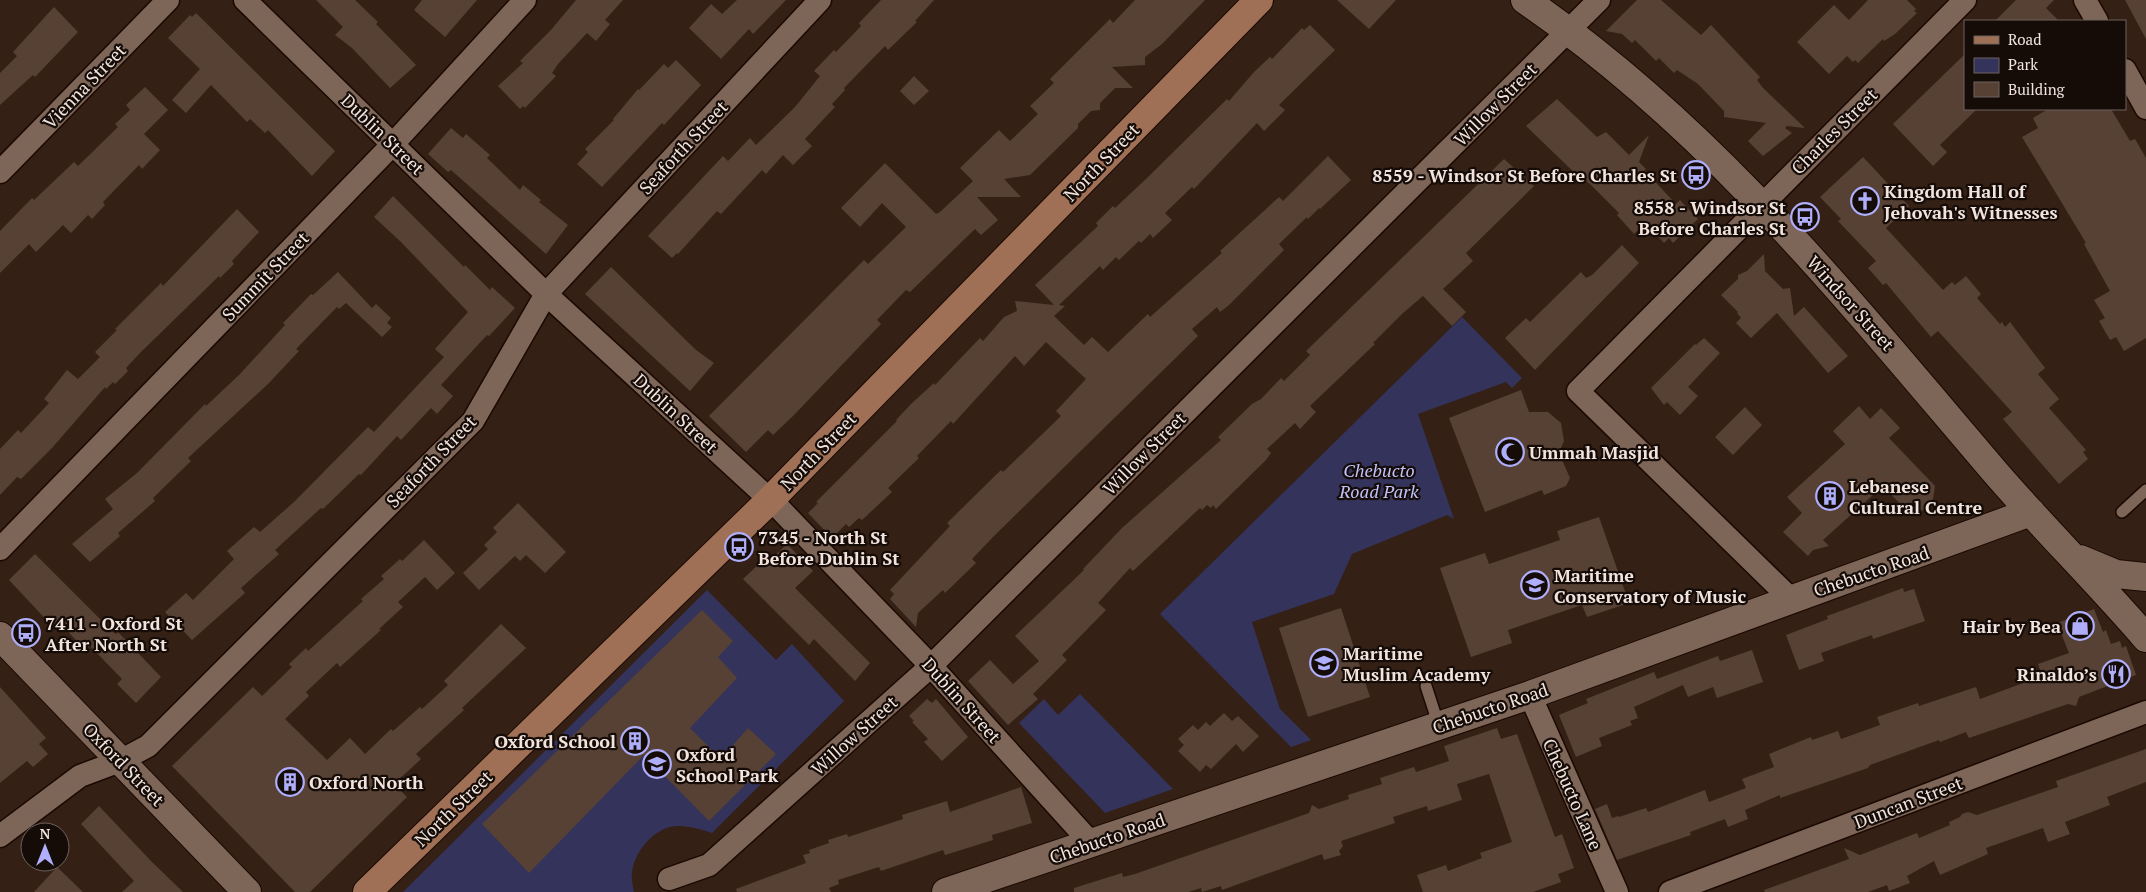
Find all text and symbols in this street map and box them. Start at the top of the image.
legend [1964,20,2126,110]
text: Road [2008,29,2041,49]
street label: Vienna Street [37,38,131,134]
text: Park [2008,54,2038,74]
street label: Willow Street [1448,57,1542,151]
text: Building [2008,79,2066,99]
street label: Charles Street [1786,82,1883,179]
street label: Dublin Street [336,88,430,180]
street label: Seaforth Street [633,95,733,199]
street label: North Street [1058,118,1144,206]
bus stop icon: 8559 - Windsor St Before Charles St [1681,160,1711,190]
place label: 8559 - Windsor St Before Charles St [1372,163,1677,187]
place label: Kingdom Hall of Jehovah's Witnesses [1884,179,2058,224]
church icon: Kingdom Hall of Jehovah's Witnesses [1850,186,1880,216]
place label: 8558 - Windsor St Before Charles St [1634,195,1786,240]
bus stop icon: 8558 - Windsor St Before Charles St [1790,202,1820,232]
street label: Summit Street [216,226,314,326]
street label: Windsor Street [1802,250,1900,356]
street label: Dublin Street [629,368,723,458]
street label: Willow Street [1097,406,1191,500]
street label: North Street [775,407,861,495]
street label: Seaforth Street [381,409,482,513]
mosque icon: Ummah Masjid [1495,437,1525,467]
place label: Ummah Masjid [1529,440,1659,464]
park label: Chebucto Road Park [1338,458,1419,503]
place label: Lebanese Cultural Centre [1849,474,1982,519]
building icon: Lebanese Cultural Centre [1815,481,1845,511]
place label: 7345 - North St Before Dublin St [758,525,899,570]
bus stop icon: 7345 - North St Before Dublin St [724,532,754,562]
street label: Chebucto Road [1810,540,1932,602]
place label: Maritime Conservatory of Music [1554,563,1747,608]
school or university icon: Maritime Conservatory of Music [1520,570,1550,600]
place label: 7411 - Oxford St After North St [45,611,183,656]
shop icon: Hair by Bea [2065,611,2095,641]
place label: Hair by Bea [1962,614,2061,638]
bus stop icon: 7411 - Oxford St After North St [11,618,41,648]
place label: Maritime Muslim Academy [1343,641,1491,686]
school or university icon: Maritime Muslim Academy [1309,648,1339,678]
street label: Dublin Street [917,652,1007,748]
restaurant icon: Rinaldo’s [2101,659,2131,689]
place label: Rinaldo’s [2017,662,2097,686]
street label: Chebucto Road [1429,677,1551,739]
street label: Willow Street [806,690,903,780]
street label: Oxford Street [78,717,170,811]
building icon: Oxford School [620,726,650,756]
place label: Oxford School [495,729,616,753]
street label: Chebucto Lane [1538,735,1608,853]
place label: Oxford School Park [676,742,779,787]
school or university icon: Oxford School Park [642,749,672,779]
street label: North Street [409,765,497,851]
building icon: Oxford North [275,767,305,797]
place label: Oxford North [309,770,424,794]
street label: Duncan Street [1850,770,1966,834]
street label: Chebucto Road [1046,807,1168,869]
north arrow [20,822,70,872]
text: N [40,824,51,843]

